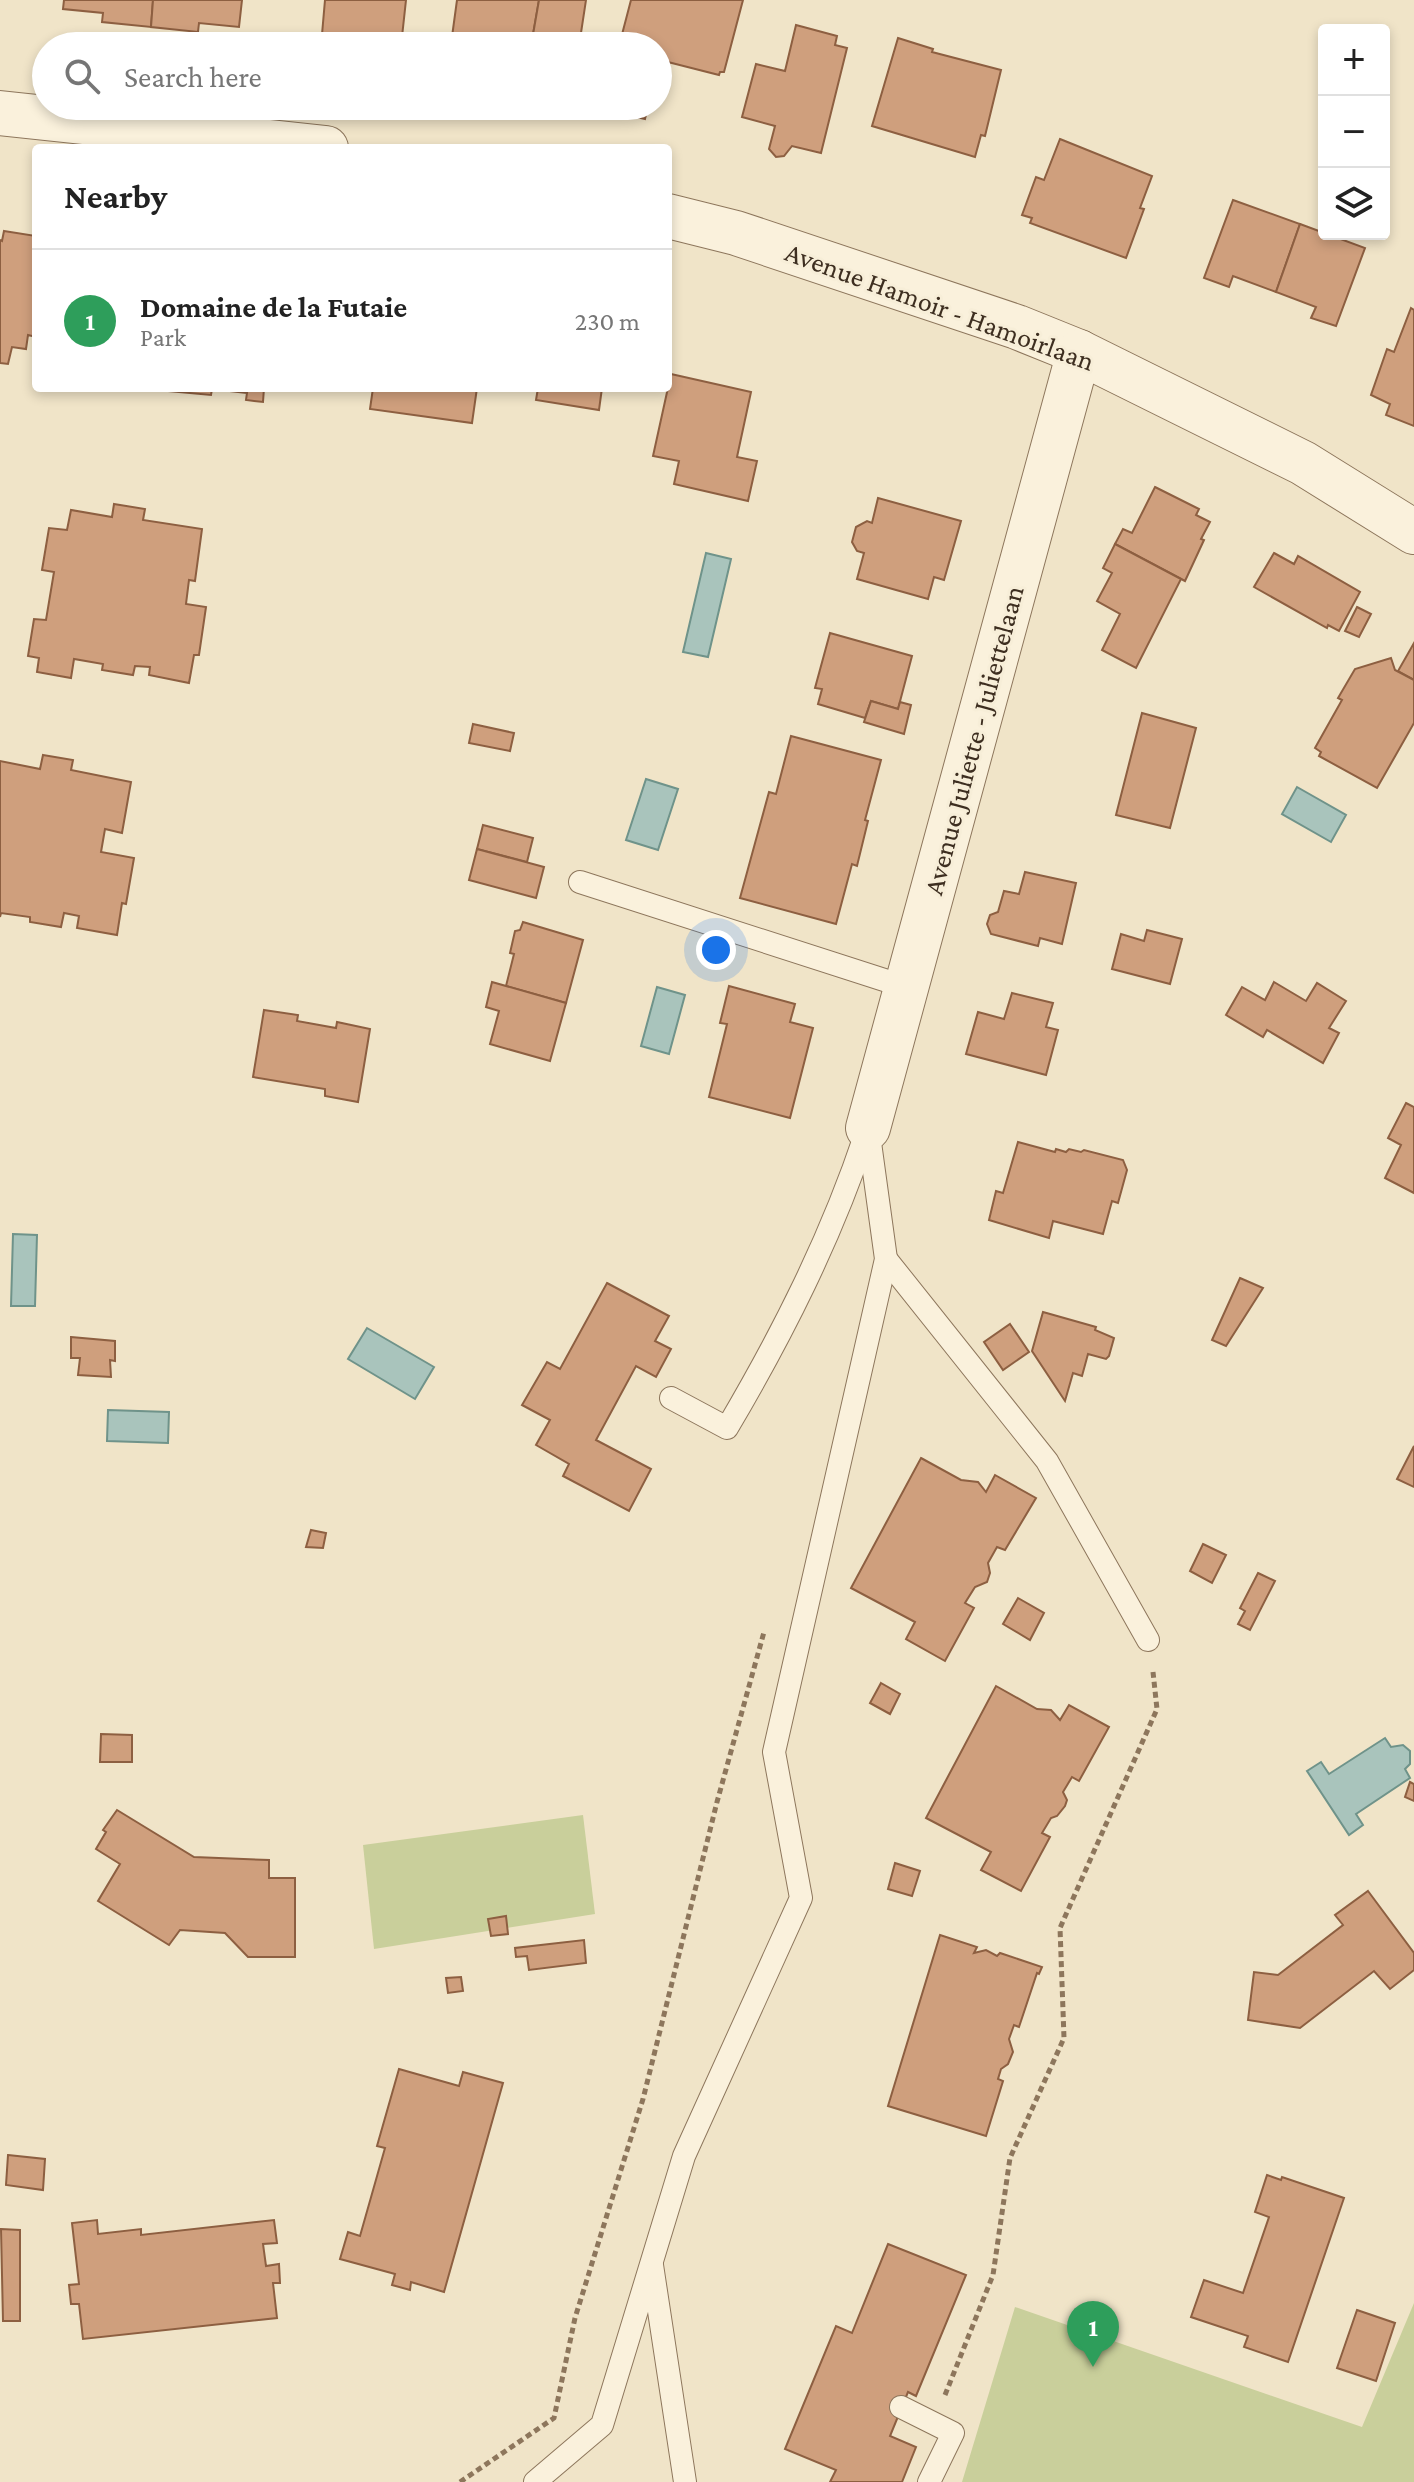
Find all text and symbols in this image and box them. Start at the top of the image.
map controls [1318,24,1390,240]
button: + [1318,24,1390,96]
search box [32,32,672,120]
icon: search [60,54,104,98]
text: Search here [124,60,262,93]
button: − [1318,96,1390,168]
button: layers [1318,168,1390,240]
text: Nearby [64,178,167,215]
street label: Avenue Hamoir - Hamoirlaan [781,236,1099,377]
text: Domaine de la Futaie [140,290,407,323]
text: 1 [85,307,95,336]
text: 230 m [575,307,640,336]
text: Park [140,323,186,352]
street label: Avenue Juliette - Juliettelaan [917,582,1030,898]
your location [696,930,736,970]
pin: 1 [1067,2301,1119,2367]

